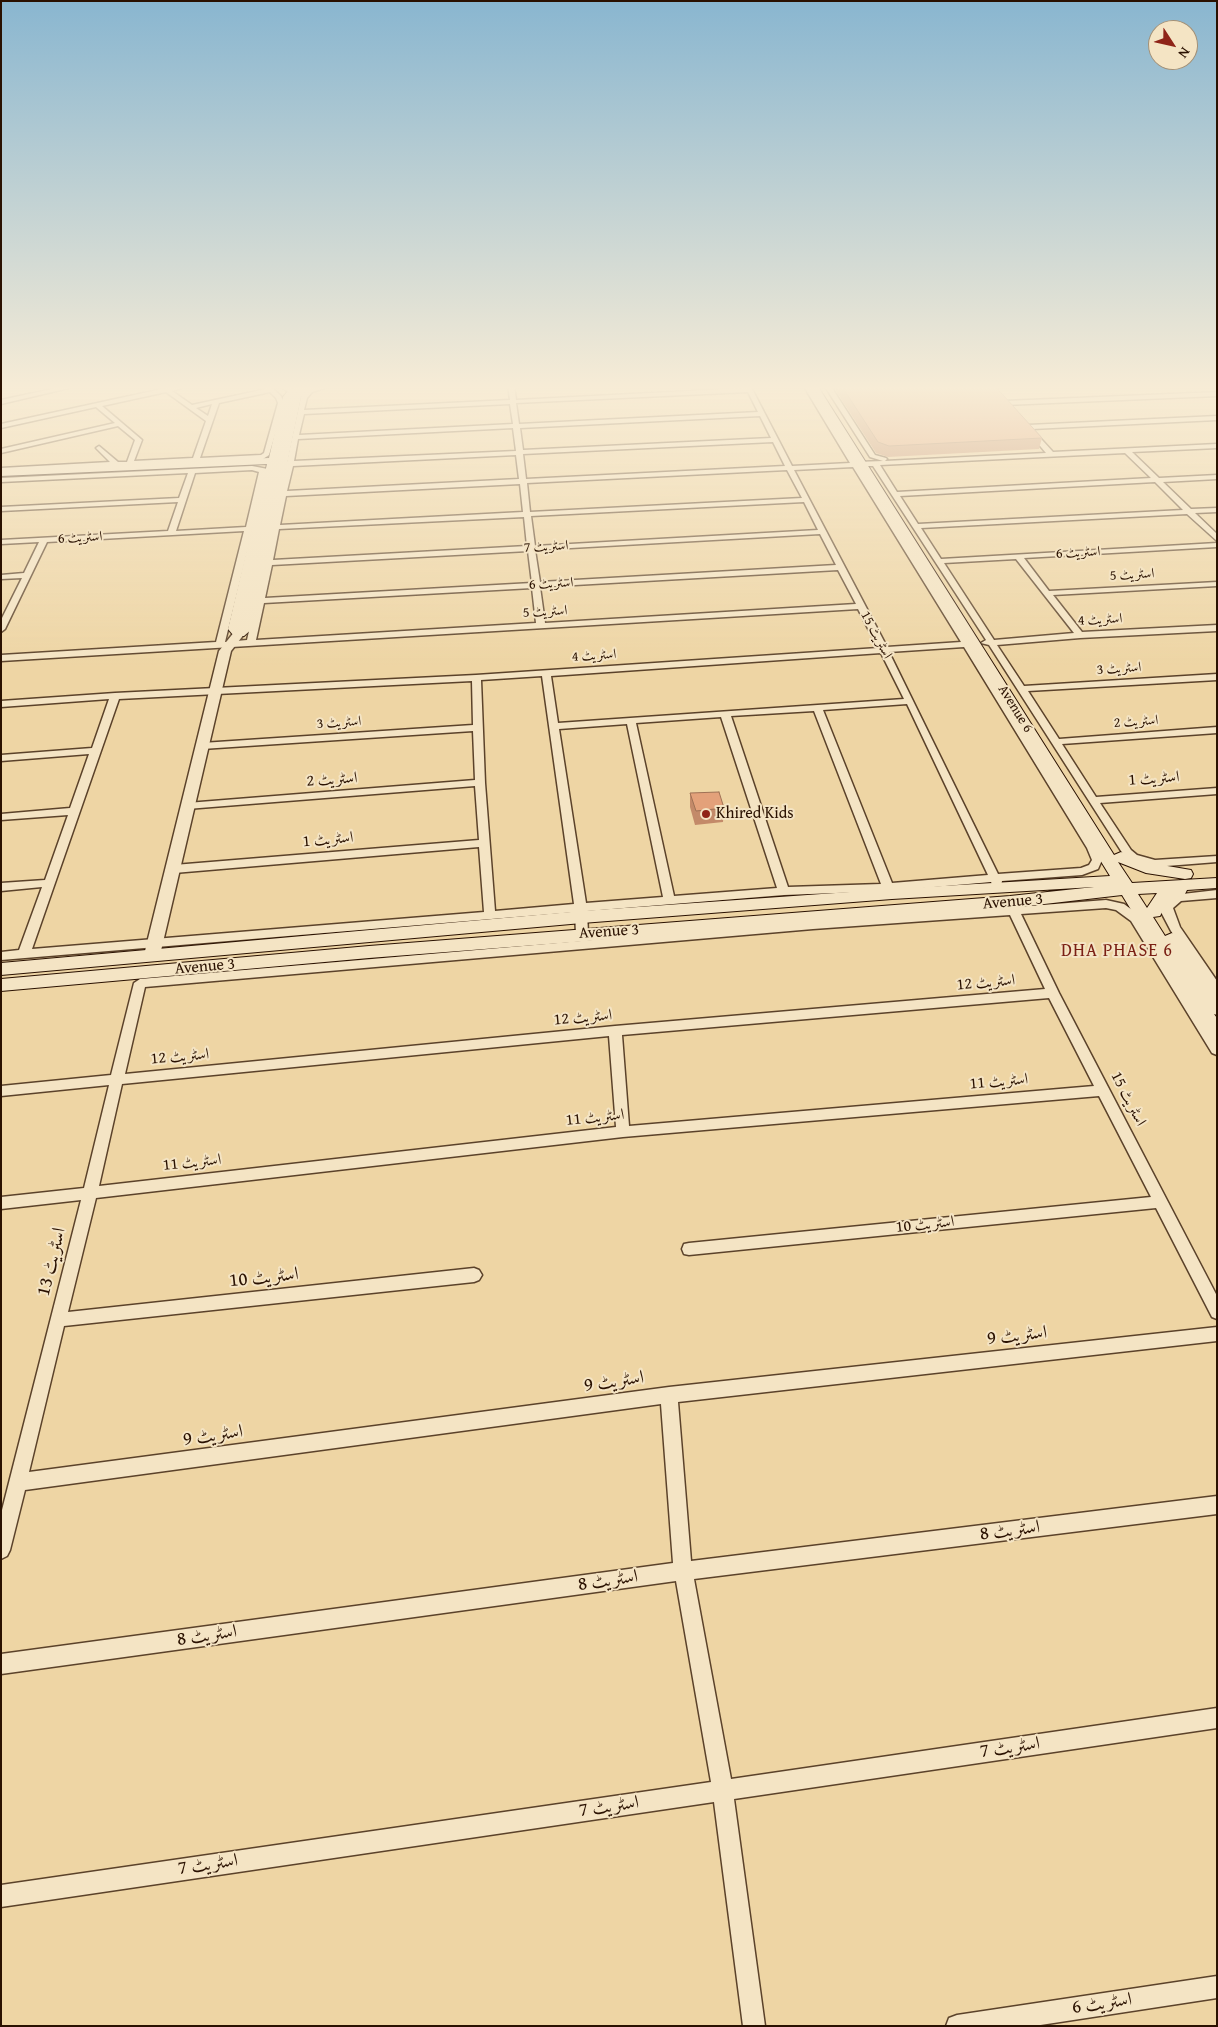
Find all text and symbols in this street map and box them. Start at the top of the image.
north arrow [1148,20,1198,70]
text: N [1174,43,1195,63]
street label: اسٹریٹ 6 [57,528,103,548]
street label: اسٹریٹ 7 [523,537,569,557]
street label: اسٹریٹ 6 [1055,543,1101,563]
street label: اسٹریٹ 5 [1109,565,1155,585]
street label: اسٹریٹ 6 [528,574,574,594]
street label: اسٹریٹ 5 [522,602,568,622]
street label: اسٹریٹ 15 [857,608,895,662]
street label: اسٹریٹ 4 [1077,610,1123,630]
street label: اسٹریٹ 4 [571,646,617,666]
street label: اسٹریٹ 3 [1096,659,1142,679]
street label: Avenue 6 [994,682,1036,736]
street label: اسٹریٹ 2 [1113,712,1159,732]
street label: اسٹریٹ 3 [316,713,362,733]
street label: اسٹریٹ 1 [1128,768,1180,790]
street label: اسٹریٹ 2 [306,769,358,791]
place label: Khired Kids [716,804,794,824]
marker: Khired Kids [700,808,712,820]
street label: اسٹریٹ 1 [302,828,354,852]
street label: Avenue 3 [982,890,1044,914]
street label: Avenue 3 [578,920,640,944]
district label: DHA PHASE 6 [1060,940,1174,962]
street label: Avenue 3 [174,955,236,979]
street label: اسٹریٹ 12 [956,971,1016,995]
street label: اسٹریٹ 12 [553,1006,613,1030]
street label: اسٹریٹ 12 [150,1045,210,1069]
street label: اسٹریٹ 15 [1106,1069,1150,1129]
street label: اسٹریٹ 11 [969,1070,1029,1094]
street label: اسٹریٹ 11 [565,1105,625,1131]
street label: اسٹریٹ 11 [162,1150,222,1176]
street label: اسٹریٹ 10 [895,1212,955,1238]
street label: اسٹریٹ 13 [33,1225,71,1299]
street label: اسٹریٹ 10 [228,1263,300,1293]
street label: اسٹریٹ 9 [986,1321,1048,1351]
street label: اسٹریٹ 9 [582,1366,646,1398]
street label: اسٹریٹ 9 [181,1420,245,1452]
street label: اسٹریٹ 8 [979,1516,1041,1546]
street label: اسٹریٹ 8 [576,1565,640,1597]
street label: اسٹریٹ 8 [175,1620,239,1652]
street label: اسٹریٹ 7 [978,1732,1042,1764]
street label: اسٹریٹ 7 [577,1791,641,1823]
street label: اسٹریٹ 7 [176,1849,240,1881]
street label: اسٹریٹ 6 [1070,1988,1134,2020]

